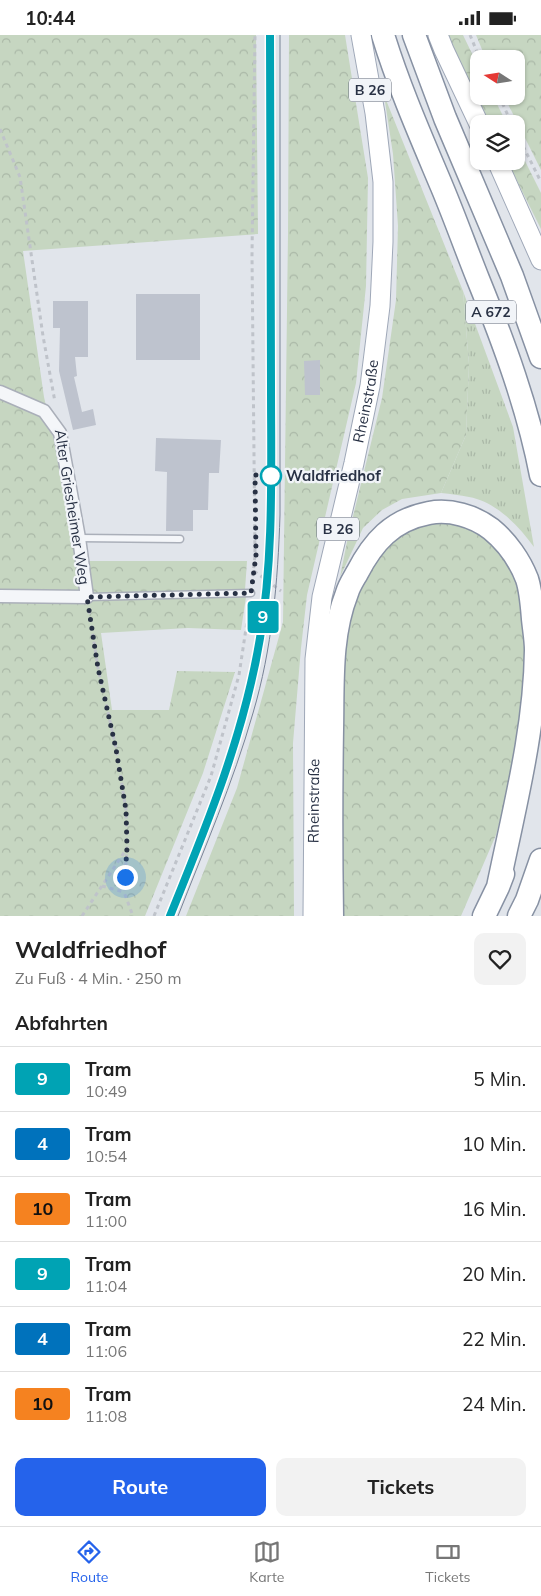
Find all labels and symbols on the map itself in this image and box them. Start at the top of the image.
north arrow [470,50,525,105]
road number: B 26 [349,79,391,101]
road number: A 672 [466,301,516,323]
street label: Rheinstraße [348,359,382,445]
street label: Alter Griesheimer Weg [51,428,94,586]
marker: Waldfriedhof [260,465,282,487]
place label: Waldfriedhof [286,466,381,485]
road number: B 26 [317,517,359,541]
line badge: 9 [247,601,279,633]
street label: Rheinstraße [304,759,323,843]
your location [113,865,138,890]

